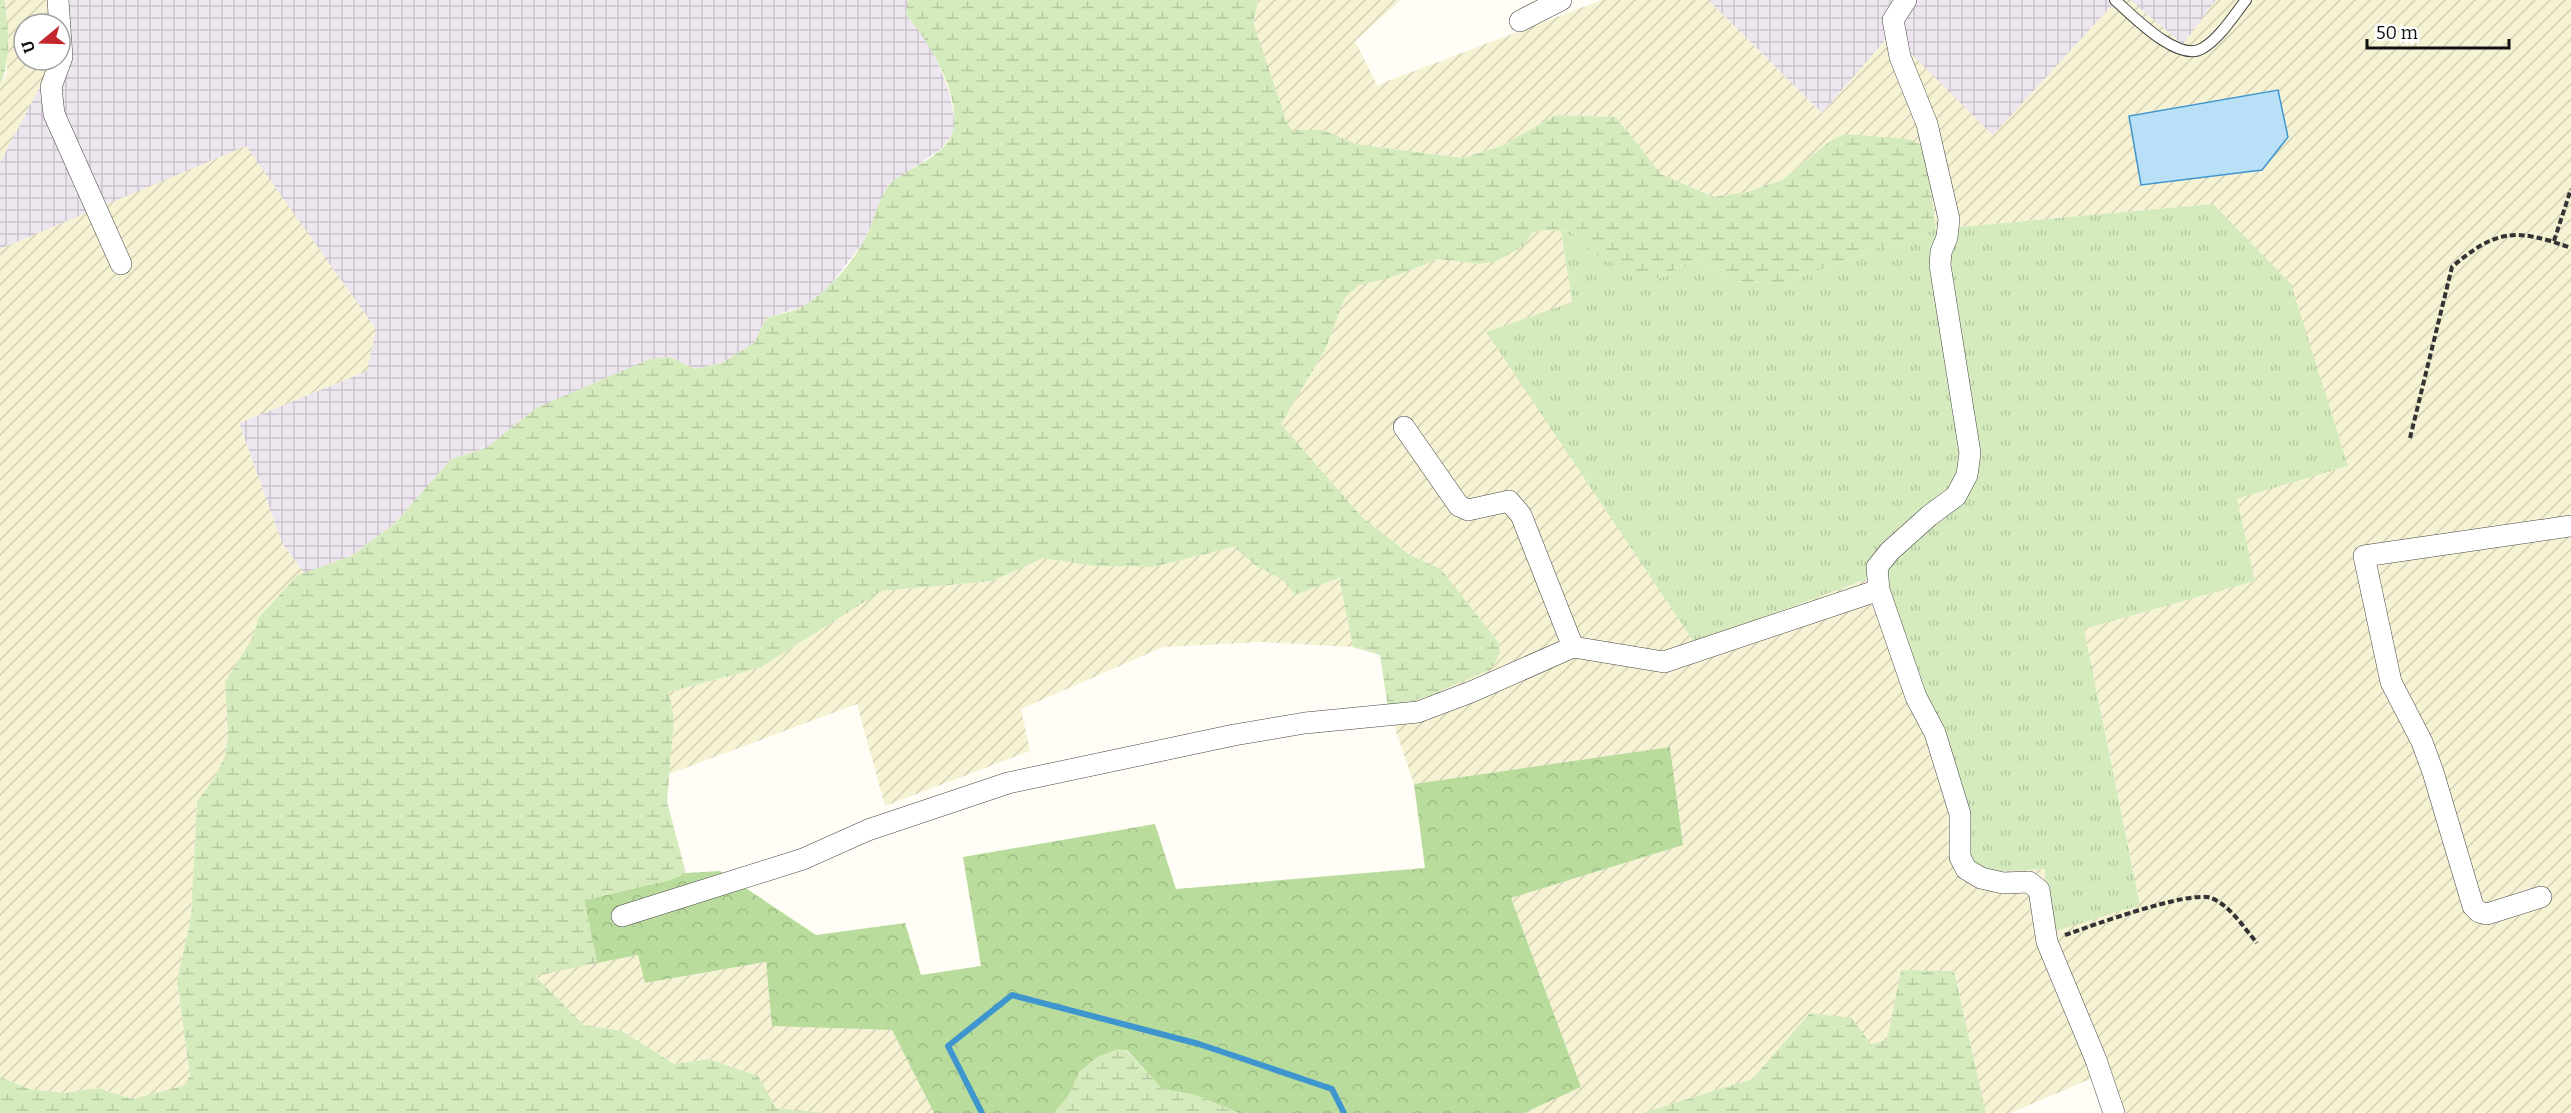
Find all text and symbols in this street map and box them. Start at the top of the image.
north arrow [12,12,72,72]
scale bar [2367,12,2510,50]
text: 50 m [2376,22,2418,44]
text: U [17,38,39,55]

